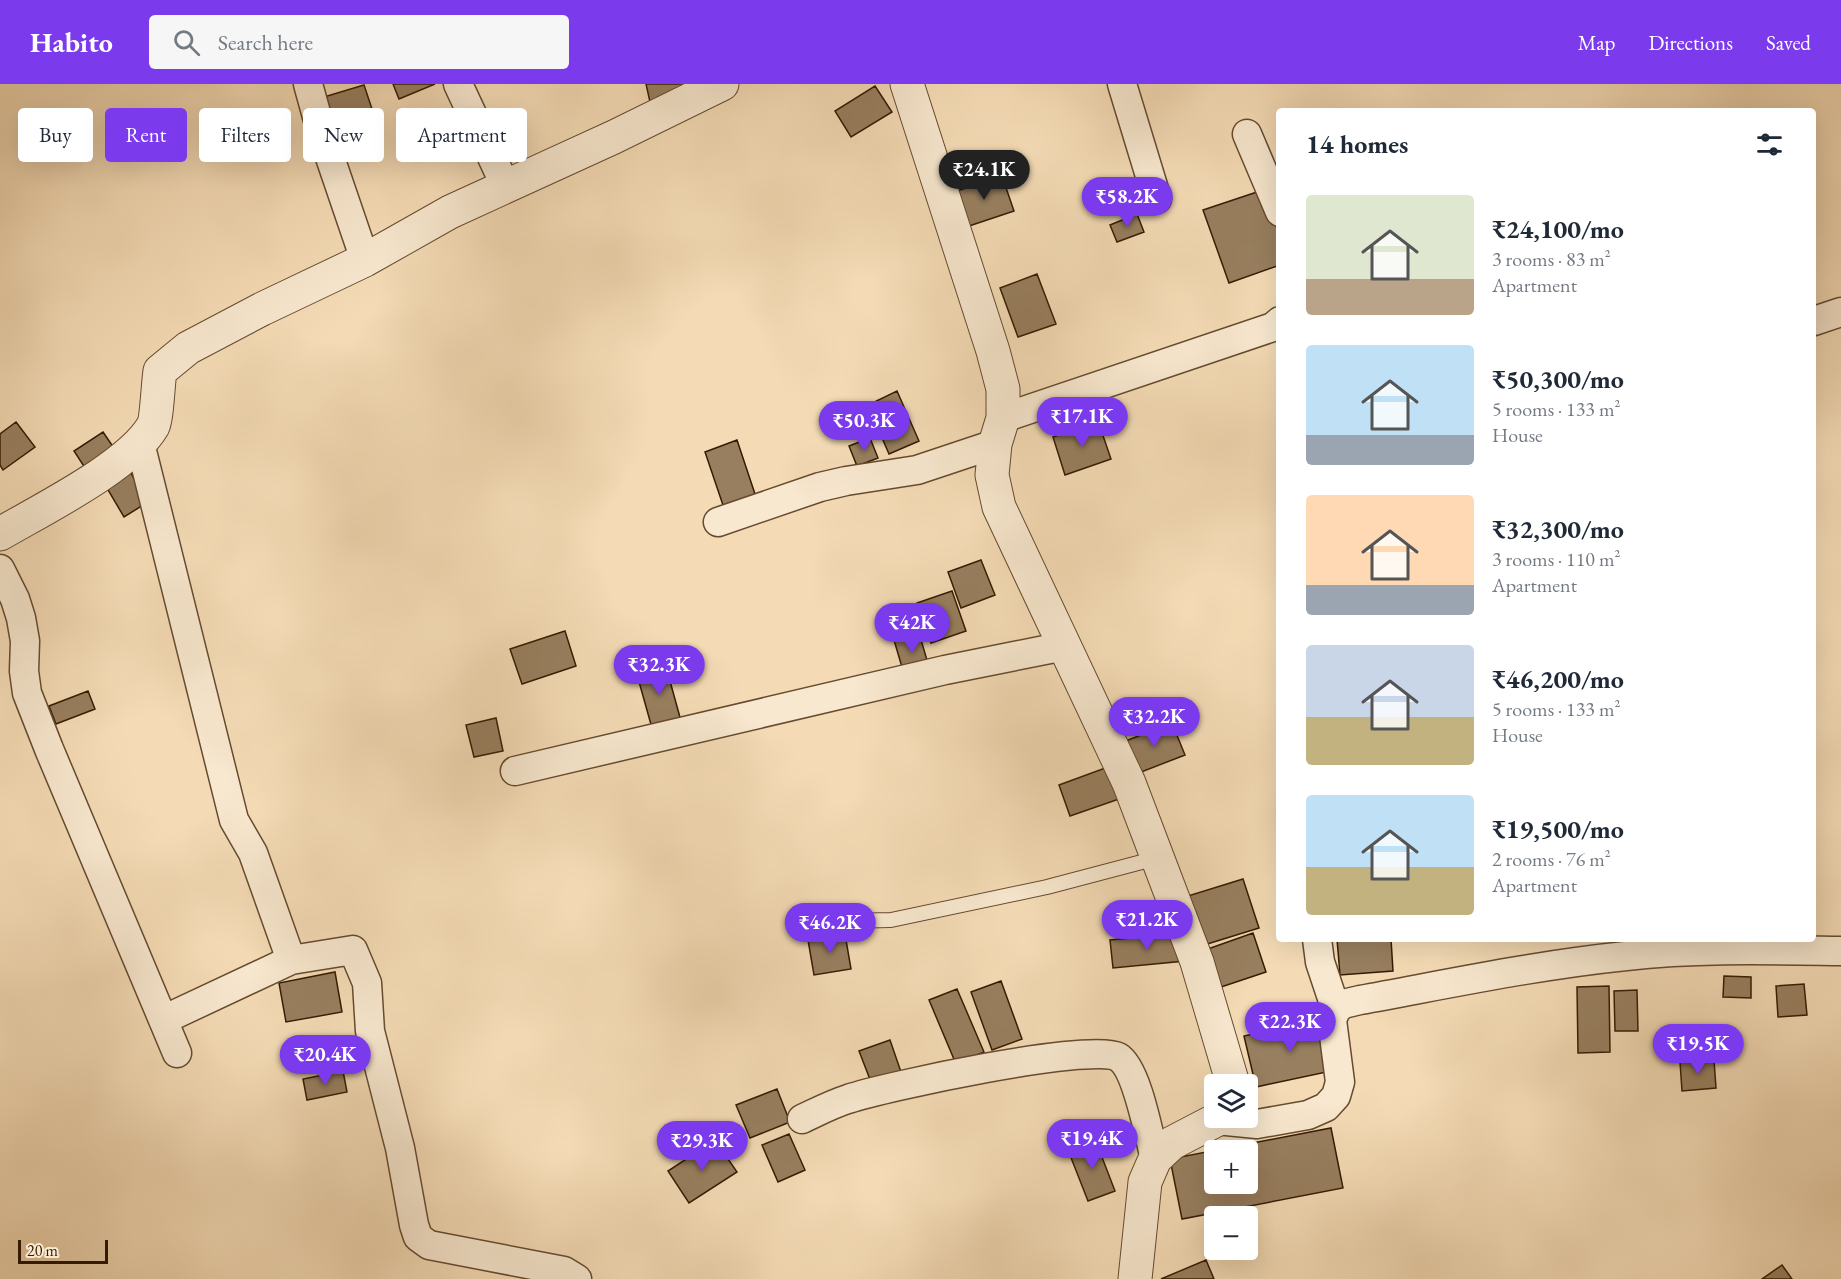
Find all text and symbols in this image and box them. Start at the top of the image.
search box [149,15,569,69]
text: Habito [30,24,113,60]
icon: search [170,26,203,59]
text: Search here [218,28,313,57]
text: Map [1578,29,1615,56]
text: Directions [1648,29,1733,56]
text: Saved [1766,29,1811,56]
chip: Buy [18,108,93,162]
chip: Rent [105,108,187,162]
chip: Filters [199,108,291,162]
chip: New [303,108,384,162]
chip: Apartment [396,108,527,162]
text: 14 homes [1306,127,1408,161]
icon: filters [1753,128,1786,161]
pin: ₹24.1K [935,150,1033,201]
text: ₹24.1K [953,156,1015,182]
pin: ₹58.2K [1078,177,1176,228]
text: ₹58.2K [1096,183,1158,209]
text: ₹24,100/mo [1492,212,1624,246]
icon: home [1354,219,1426,291]
text: 3 rooms · 83 m² [1492,246,1611,272]
text: Apartment [1492,272,1577,298]
text: ₹50,300/mo [1492,362,1624,396]
icon: home [1354,369,1426,441]
text: 5 rooms · 133 m² [1492,396,1620,422]
pin: ₹17.1K [1033,397,1131,448]
pin: ₹50.3K [815,401,913,452]
text: ₹17.1K [1051,403,1113,429]
text: ₹50.3K [833,407,895,433]
text: House [1492,422,1543,448]
text: ₹32,300/mo [1492,512,1624,546]
icon: home [1354,519,1426,591]
text: 3 rooms · 110 m² [1492,546,1620,572]
text: Apartment [1492,572,1577,598]
pin: ₹42K [876,603,948,654]
text: ₹42K [889,609,935,635]
pin: ₹32.3K [610,645,708,696]
text: ₹32.3K [628,651,690,677]
text: ₹46,200/mo [1492,662,1624,696]
icon: home [1354,669,1426,741]
text: 5 rooms · 133 m² [1492,696,1620,722]
pin: ₹32.2K [1105,697,1203,748]
text: ₹32.2K [1123,703,1185,729]
text: House [1492,722,1543,748]
text: ₹19,500/mo [1492,812,1624,846]
icon: home [1354,819,1426,891]
text: 2 rooms · 76 m² [1492,846,1611,872]
text: Apartment [1492,872,1577,898]
pin: ₹21.2K [1098,900,1196,951]
pin: ₹46.2K [781,903,879,954]
text: ₹21.2K [1116,906,1178,932]
text: ₹46.2K [799,909,861,935]
pin: ₹22.3K [1241,1002,1339,1053]
text: ₹22.3K [1259,1008,1321,1034]
pin: ₹19.5K [1649,1024,1747,1075]
text: ₹19.5K [1667,1030,1729,1056]
pin: ₹20.4K [276,1035,374,1086]
text: ₹20.4K [294,1041,356,1067]
map controls [1204,1074,1258,1260]
button: layers [1204,1074,1258,1128]
pin: ₹19.4K [1043,1119,1141,1170]
pin: ₹29.3K [653,1121,751,1172]
text: ₹19.4K [1061,1125,1123,1151]
text: ₹29.3K [671,1127,733,1153]
button: + [1204,1140,1258,1194]
button: − [1204,1206,1258,1260]
scale bar [18,1237,108,1264]
text: 20 m [27,1240,58,1261]

